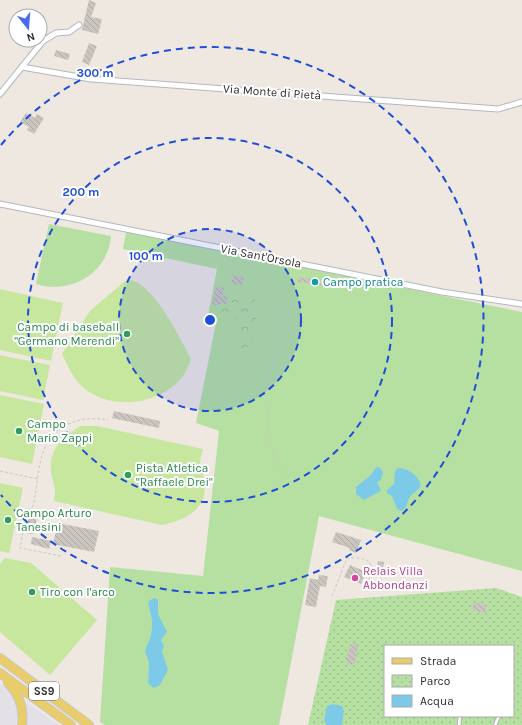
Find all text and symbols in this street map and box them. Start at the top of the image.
north arrow [8,8,48,48]
text: N [25,30,36,44]
text: 300 m [76,66,114,80]
street label: Via Monte di Pietà [222,82,322,102]
text: 200 m [63,185,99,199]
street label: Via Sant'Orsola [219,241,303,271]
text: 100 m [129,249,163,263]
place label: Campo pratica [323,275,403,289]
marker: Campo pratica [310,277,320,287]
centre of rings [203,313,217,327]
place label: Campo di baseball "Germano Merendi" [14,320,119,348]
marker: Campo di baseball "Germano Merendi" [122,329,132,339]
place label: Campo Mario Zappi [27,417,92,445]
marker: Campo Mario Zappi [14,426,24,436]
place label: Pista Atletica "Raffaele Drei" [136,461,213,489]
marker: Pista Atletica "Raffaele Drei" [123,470,133,480]
place label: Campo Arturo Tanesini [16,506,92,534]
marker: Campo Arturo Tanesini [3,515,13,525]
place label: Relais Villa Abbondanzi [363,564,428,592]
marker: Relais Villa Abbondanzi [350,573,360,583]
place label: Tiro con l'arco [40,585,115,599]
marker: Tiro con l'arco [27,587,37,597]
legend [384,645,514,717]
text: Strada [420,654,456,668]
text: Parco [420,674,450,688]
road number: SS9 [29,682,59,700]
text: Acqua [420,694,454,708]

